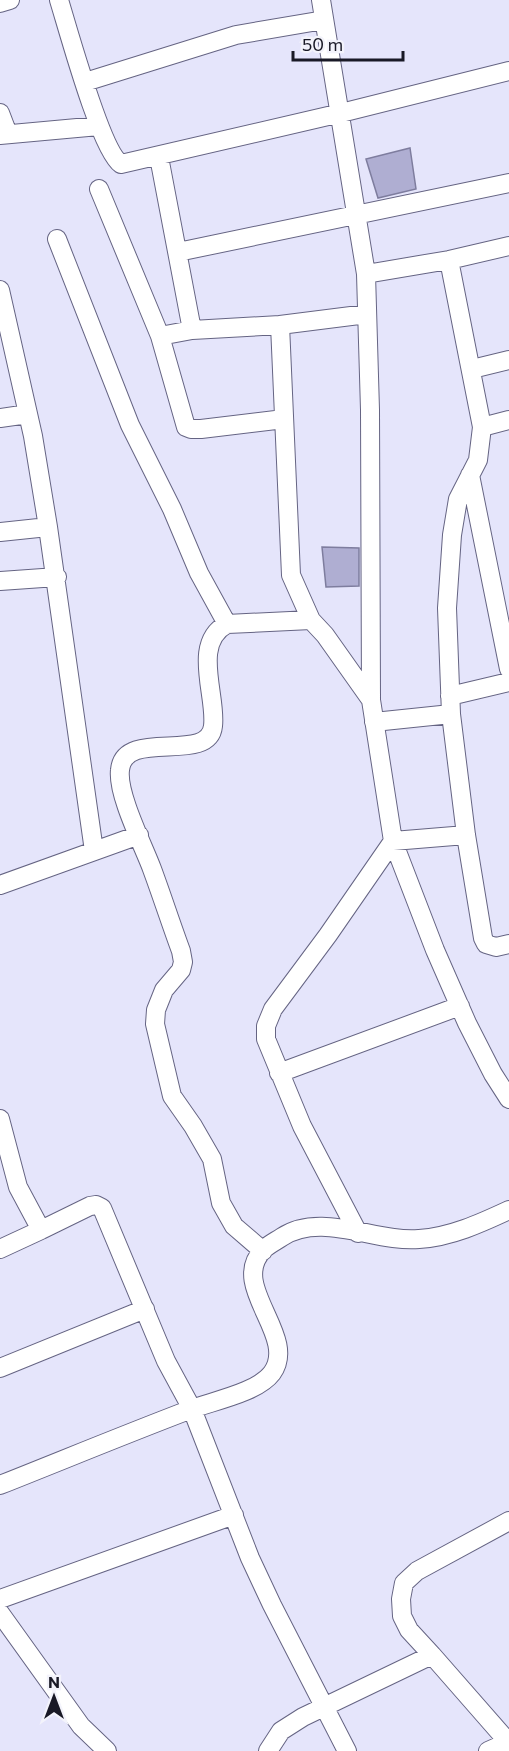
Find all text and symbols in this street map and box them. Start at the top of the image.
scale bar [293,24,402,62]
text: 50 m [302,33,343,55]
north arrow [24,1667,84,1727]
text: N [48,1672,60,1691]

